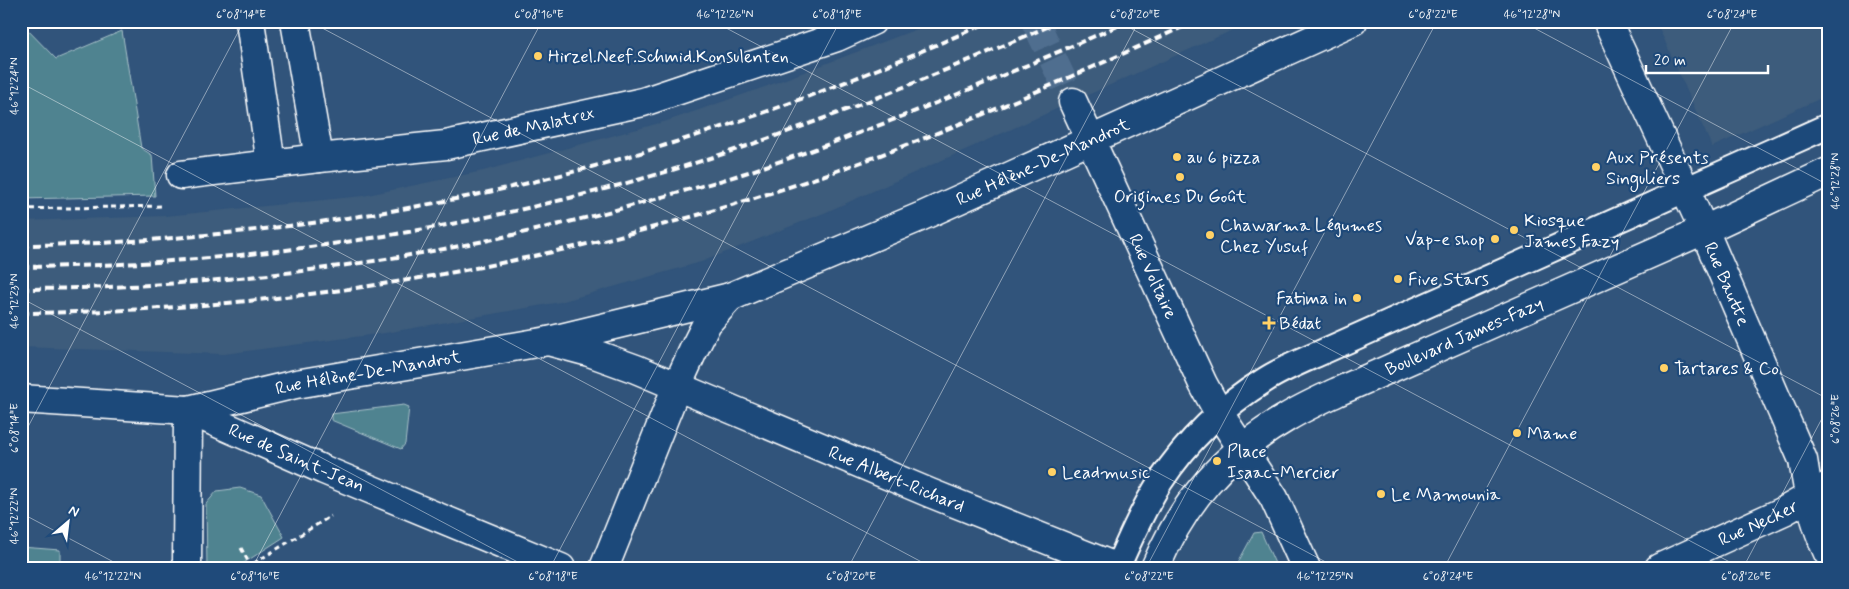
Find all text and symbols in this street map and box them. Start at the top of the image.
text: 6°08'14"E [216,7,266,23]
text: 6°08'16"E [514,7,564,23]
text: 46°12'26"N [697,7,753,23]
text: 6°08'18"E [812,7,862,23]
text: 6°08'20"E [1110,7,1160,23]
text: 6°08'22"E [1408,7,1458,23]
text: 46°12'28"N [1504,7,1560,23]
text: 6°08'24"E [1707,7,1757,23]
scale bar [1646,42,1769,74]
place label: Hirzel.Neef.Schmid.Konsulenten [548,45,789,69]
marker: Hirzel.Neef.Schmid.Konsulenten [532,50,544,62]
text: 20 m [1654,51,1686,71]
text: 46°12'24"N [7,57,23,115]
street label: Rue de Malatrex [471,102,597,152]
street label: Rue Hélène-De-Mandrot [952,113,1134,212]
place label: au 6 pizza [1187,146,1260,170]
place label: Aux Présents Singuliers [1606,146,1709,192]
marker: au 6 pizza [1171,151,1183,163]
text: 46°12'28"N [1828,153,1844,209]
marker: Aux Présents Singuliers [1590,161,1602,173]
marker: Origines Du Goût [1174,171,1186,183]
place label: Origines Du Goût [1114,185,1247,211]
place label: Kiosque James Fazy [1524,209,1619,254]
place label: Chawarma Légumes Chez Yusuf [1220,214,1382,259]
marker: Kiosque James Fazy [1508,224,1520,236]
place label: Vap-e shop [1405,228,1485,252]
marker: Chawarma Légumes Chez Yusuf [1204,229,1216,241]
street label: Rue Voltaire [1122,230,1183,323]
marker: Vap-e shop [1489,233,1501,245]
street label: Rue Bautte [1698,238,1755,330]
place label: Five Stars [1408,268,1489,292]
text: 46°12'23"N [7,273,23,329]
marker: Five Stars [1392,273,1404,285]
place label: Fatima in [1276,287,1347,311]
street label: Boulevard James-Fazy [1382,291,1547,382]
marker: Fatima in [1351,292,1363,304]
place label: Bédat [1279,312,1322,336]
marker: Bédat [1263,317,1275,329]
street label: Rue Hélène-De-Mandrot [273,345,463,402]
place label: Tartares & Co [1674,357,1779,381]
marker: Tartares & Co [1658,362,1670,374]
text: 6°08'26"E [1828,394,1844,444]
text: 6°08'14"E [7,403,23,453]
street label: Rue de Saint-Jean [224,418,368,499]
place label: Mame [1527,422,1577,446]
marker: Mame [1511,427,1523,439]
street label: Rue Albert-Richard [824,440,968,519]
place label: Place Isaac-Mercier [1227,440,1340,485]
marker: Place Isaac-Mercier [1211,455,1223,467]
place label: Leadmusic [1062,461,1150,485]
marker: Leadmusic [1046,466,1058,478]
place label: Le Mamounia [1391,483,1501,507]
text: 46°12'22"N [7,488,23,544]
marker: Le Mamounia [1375,488,1387,500]
street label: Rue Necker [1715,494,1803,552]
north arrow [42,496,92,546]
text: N [65,501,82,522]
text: 46°12'22"N [85,569,141,585]
text: 6°08'16"E [230,569,280,585]
text: 6°08'18"E [528,569,578,585]
text: 6°08'20"E [826,569,876,585]
text: 6°08'22"E [1124,569,1174,585]
text: 46°12'25"N [1297,569,1353,585]
text: 6°08'24"E [1423,569,1473,585]
text: 6°08'26"E [1721,569,1771,585]

